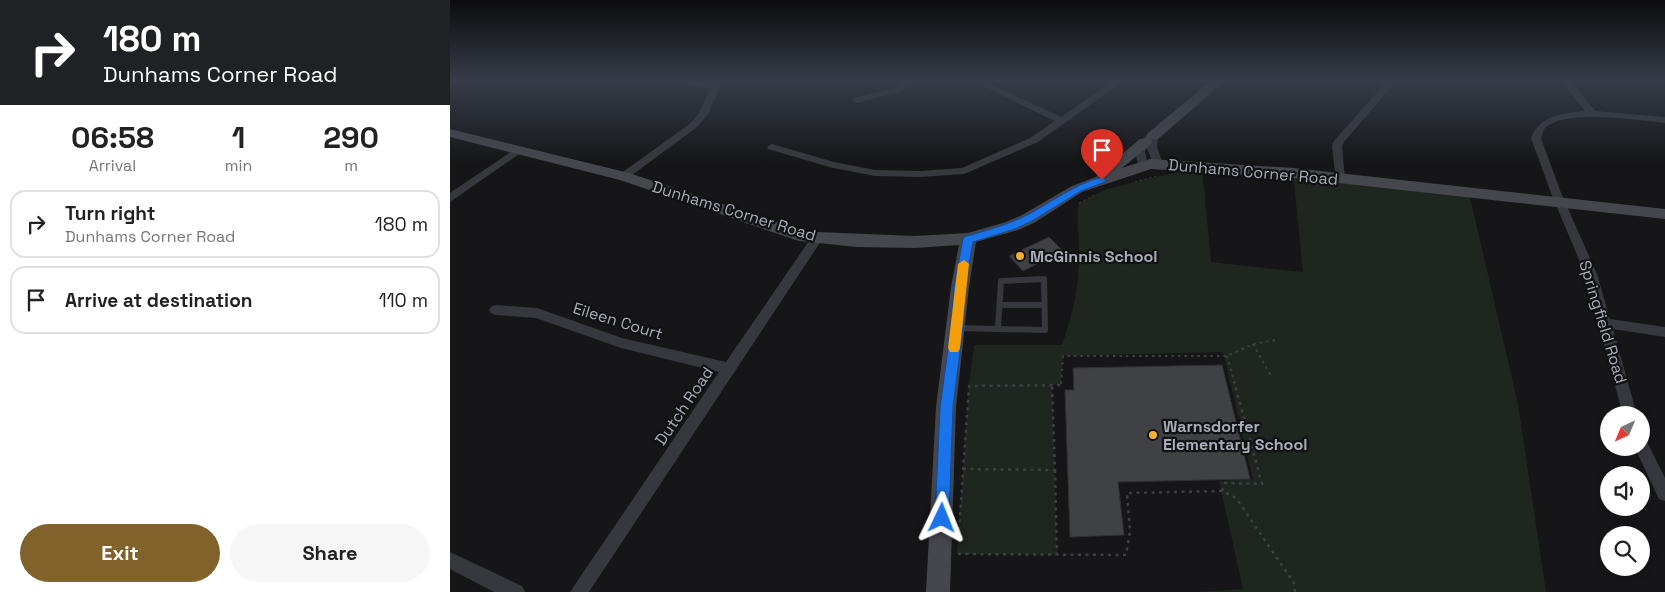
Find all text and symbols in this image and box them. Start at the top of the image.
text: 180 m [103,17,201,61]
icon: right [20,20,85,85]
text: Dunhams Corner Road [103,60,337,88]
text: 06:58 [71,118,154,157]
text: 1 [232,118,245,157]
text: 290 [323,118,379,157]
pin [1081,129,1123,180]
icon: arrive [1088,136,1116,164]
street label: Dunhams Corner Road [1167,154,1339,190]
text: Arrival [89,155,136,176]
text: min [225,155,252,176]
text: m [344,155,358,176]
street label: Dunhams Corner Road [649,176,819,246]
text: Turn right [65,201,155,226]
icon: right [22,210,50,238]
text: 180 m [375,212,428,237]
text: Dunhams Corner Road [65,226,235,247]
place label: McGinnis School [1030,246,1158,267]
marker: McGinnis School [1014,250,1026,262]
street label: Springfield Road [1574,258,1632,386]
icon: arrive [22,286,50,314]
text: Arrive at destination [65,288,253,313]
text: 110 m [379,288,428,313]
street label: Eileen Court [570,297,666,345]
street label: Dutch Road [650,363,718,449]
north arrow [1600,406,1650,456]
map controls [1600,406,1650,576]
place label: Warnsdorfer Elementary School [1163,416,1307,455]
marker: Warnsdorfer Elementary School [1147,429,1159,441]
button: sound [1600,466,1650,516]
position arrow [915,491,967,543]
button: Exit [20,524,220,582]
button: Share [230,524,430,582]
button: search [1600,526,1650,576]

